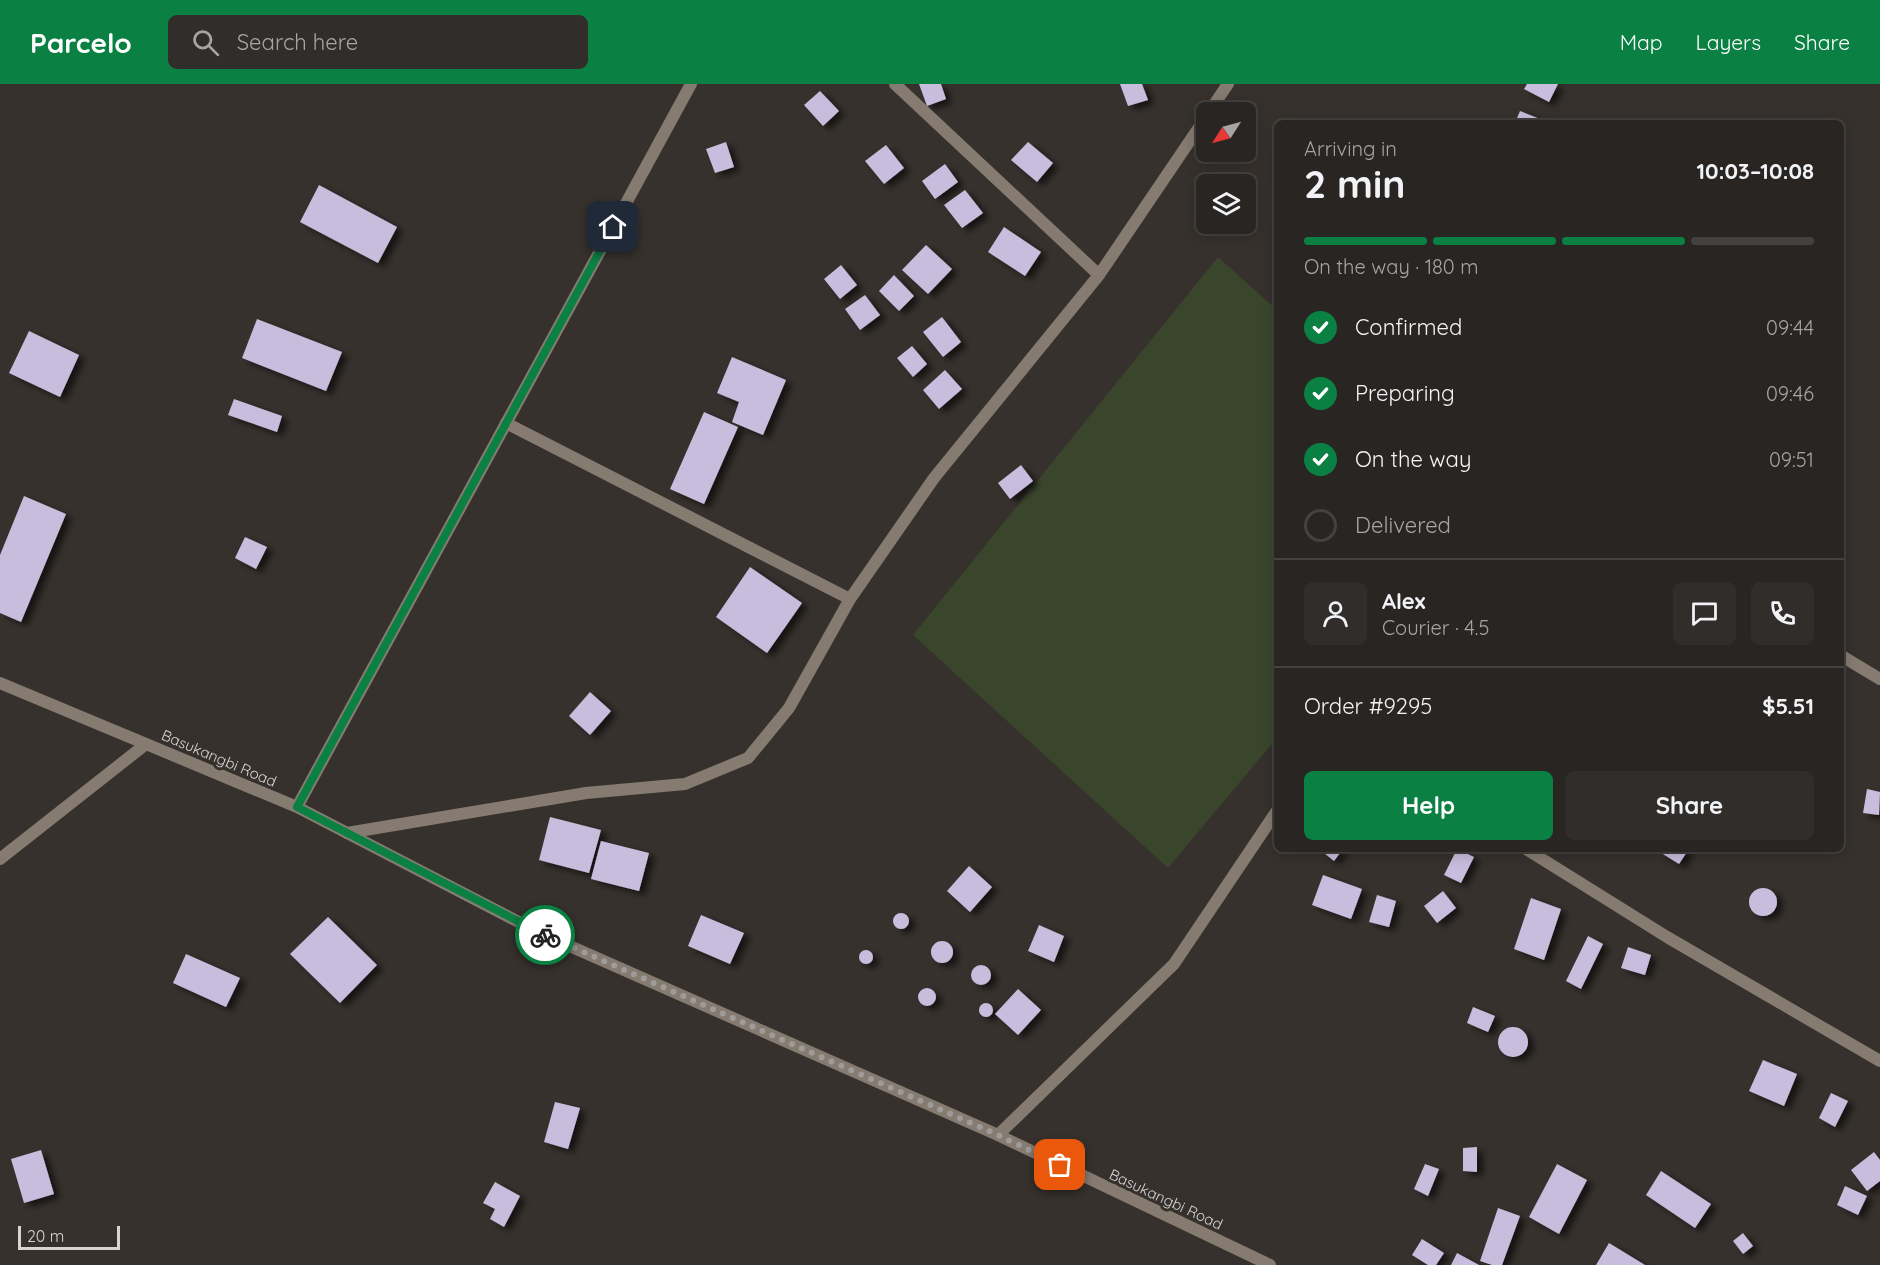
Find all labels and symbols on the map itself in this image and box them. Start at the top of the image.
north arrow [1196,102,1256,162]
pin [587,201,638,252]
street label: Basukangbi Road [159,725,279,791]
courier [515,905,575,965]
pin [1034,1139,1085,1190]
street label: Basukangbi Road [1106,1164,1226,1234]
scale bar [18,1223,120,1250]

